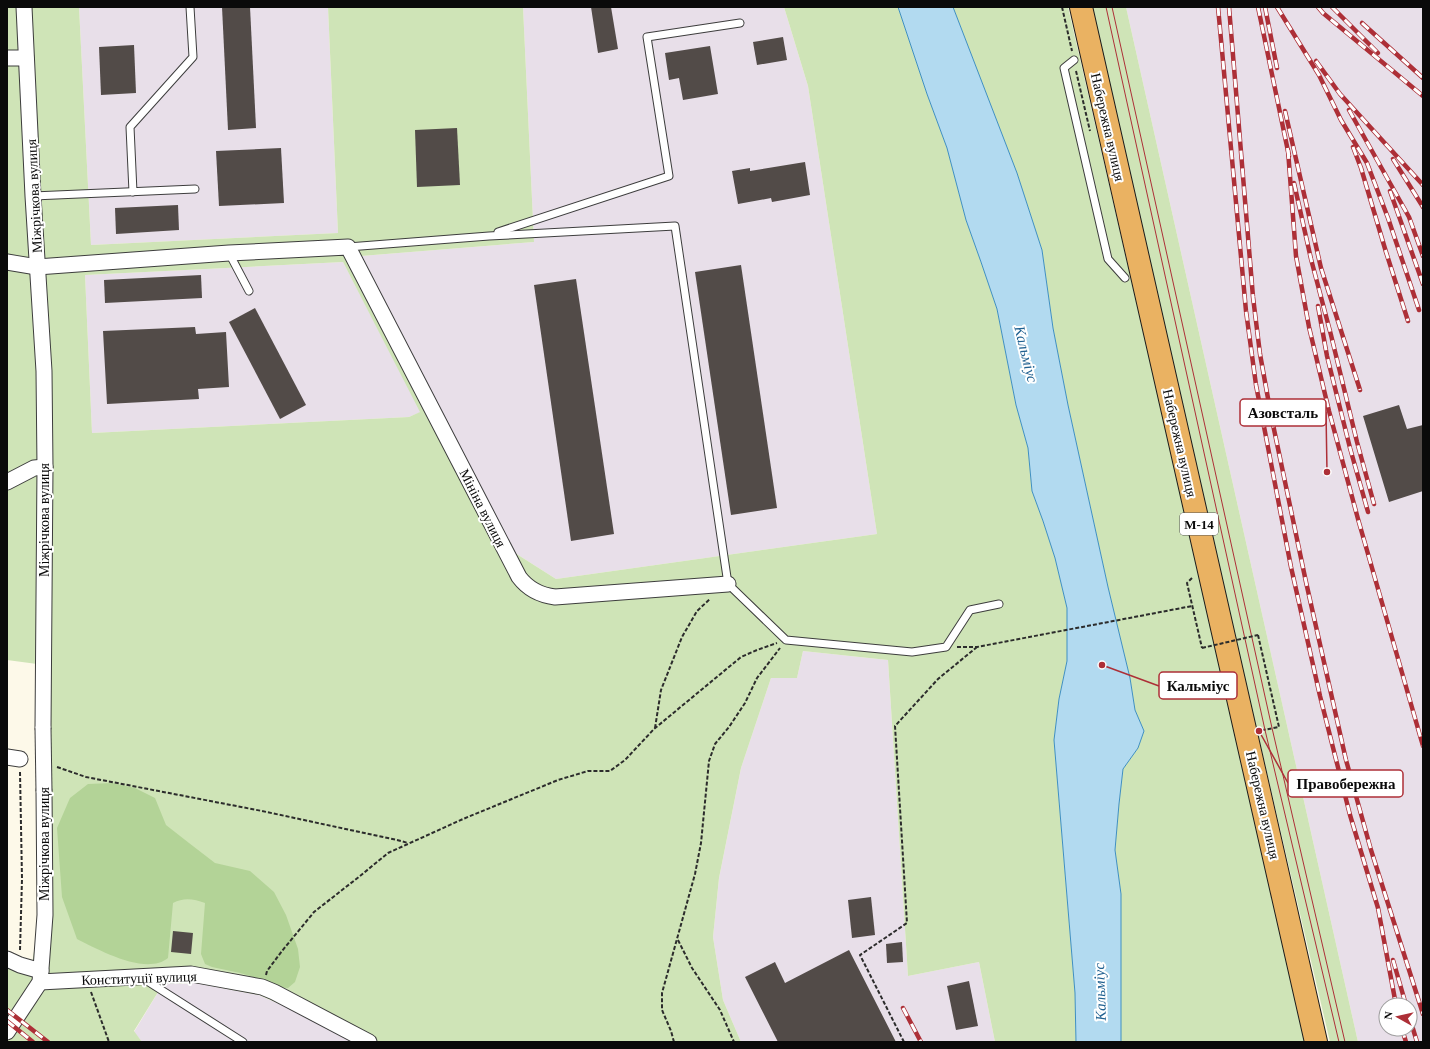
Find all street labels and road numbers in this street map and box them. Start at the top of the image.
street label: Набережна вулиця [1088,72,1127,183]
street label: Міжрічкова вулиця [24,138,45,253]
street label: Набережна вулиця [1160,388,1199,499]
street label: Міжрічкова вулиця [37,462,52,577]
street label: Мініна вулиця [456,467,509,550]
road number: М-14 [1180,513,1218,535]
street label: Набережна вулиця [1243,750,1282,861]
street label: Міжрічкова вулиця [37,786,52,901]
street label: Конституції вулиця [81,969,198,988]

